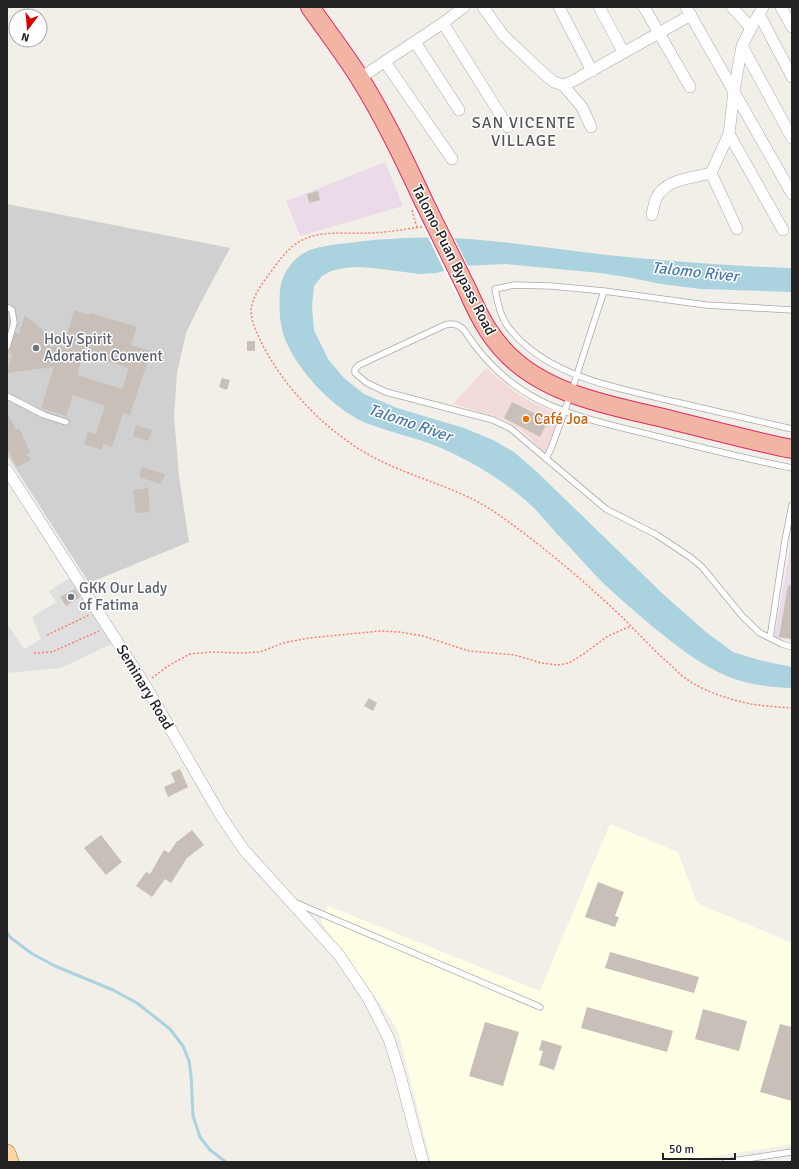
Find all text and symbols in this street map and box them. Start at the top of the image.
north arrow [8,8,48,48]
text: N [20,30,31,44]
district label: SAN VICENTE VILLAGE [472,113,576,151]
street label: Talomo-Puan Bypass Road [408,182,500,338]
water label: Talomo River [651,258,741,287]
place label: Holy Spirit Adoration Convent [44,330,163,365]
marker: Holy Spirit Adoration Convent [31,343,41,353]
water label: Talomo River [366,399,456,447]
place label: Café Joa [534,410,588,428]
marker: Café Joa [521,414,531,424]
place label: GKK Our Lady of Fatima [79,579,167,614]
marker: GKK Our Lady of Fatima [66,592,76,602]
street label: Seminary Road [113,641,177,733]
scale bar [663,1135,735,1161]
text: 50 m [669,1142,694,1157]

